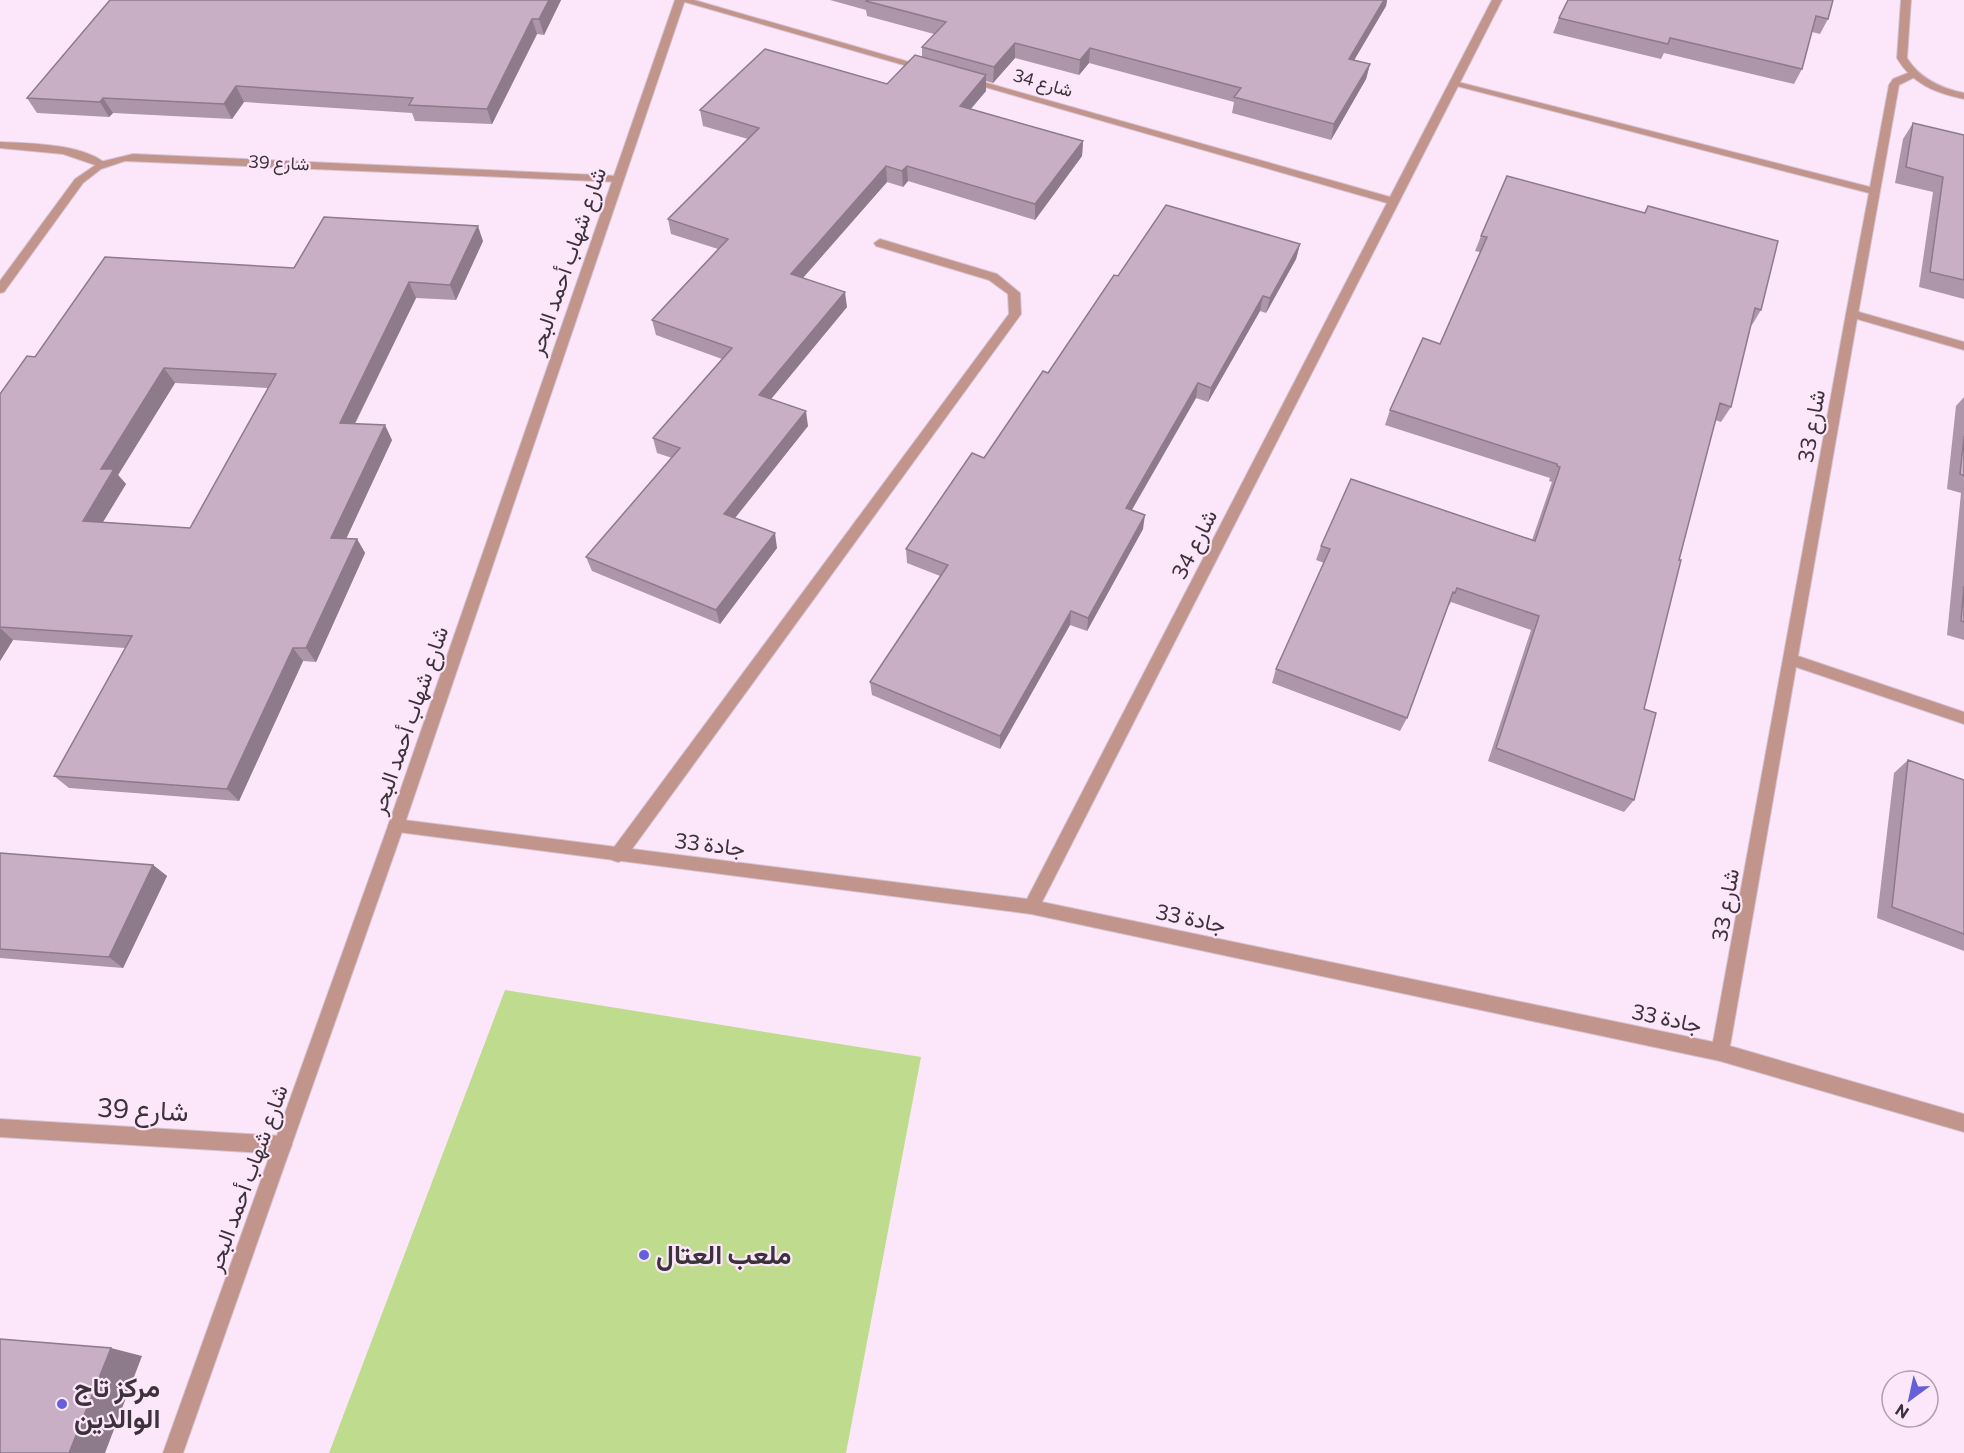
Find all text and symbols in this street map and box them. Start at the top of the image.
street label: شارع 34 [1011,63,1075,103]
street label: شارع 39 [248,149,310,177]
street label: شارع شهاب أحمد البحر [521,163,613,360]
street label: شارع 33 [1791,387,1832,465]
street label: شارع 34 [1165,505,1224,584]
street label: شارع شهاب أحمد البحر [363,622,455,819]
street label: جادة 33 [673,826,747,861]
street label: شارع 33 [1705,866,1746,944]
street label: جادة 33 [1154,897,1228,938]
street label: جادة 33 [1630,997,1704,1038]
street label: شارع شهاب أحمد البحر [200,1081,295,1277]
street label: شارع 39 [96,1090,190,1130]
place label: ملعب العتال [656,1237,791,1271]
marker: ملعب العتال [637,1248,651,1262]
north arrow [1880,1369,1940,1429]
place label: مركز تاج الوالدين [74,1370,160,1436]
marker: مركز تاج الوالدين [55,1397,69,1411]
text: N [1891,1401,1912,1423]

